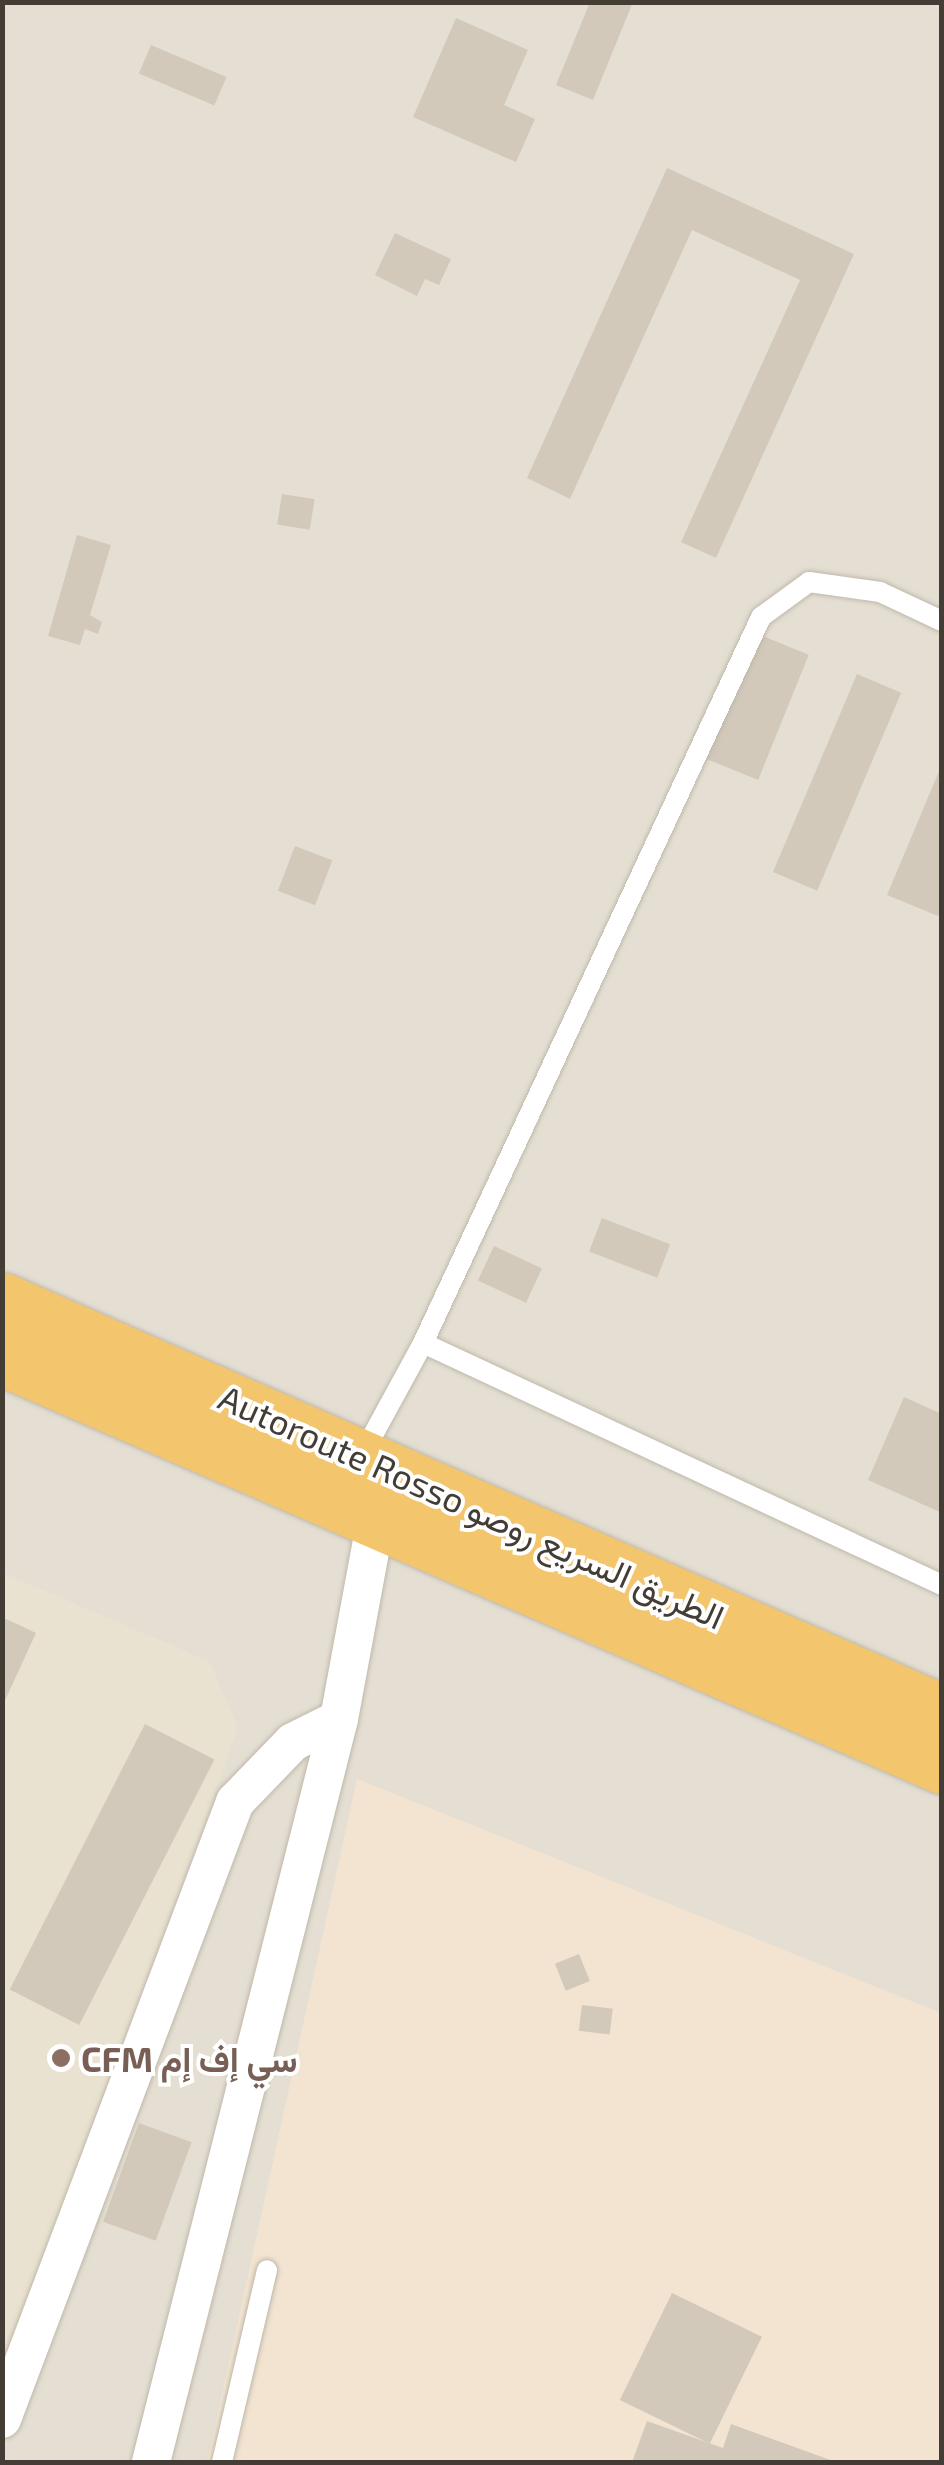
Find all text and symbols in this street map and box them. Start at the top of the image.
street label: Autoroute Rosso الطريق السريع روصو [213,1375,731,1637]
place label: CFM سي إف إم [81,2037,297,2079]
marker: CFM سي إف إم [50,2047,72,2069]

